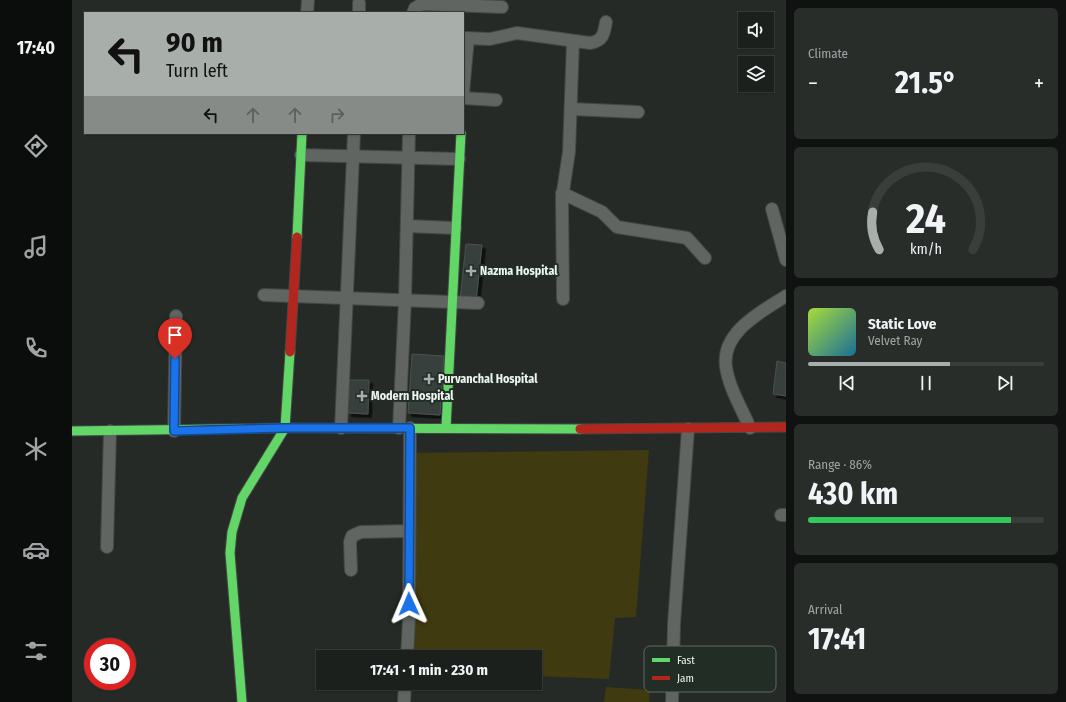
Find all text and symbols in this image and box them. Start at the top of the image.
map controls [738,12,774,92]
button: sound [738,12,774,48]
text: 90 m [166,26,223,59]
icon: left [100,28,152,80]
text: 17:40 [17,37,55,59]
text: Climate [808,46,848,61]
button: layers [738,56,774,92]
text: Turn left [166,60,228,82]
text: 21.5° [895,65,957,101]
text: − [808,70,818,97]
text: + [1034,70,1044,97]
icon: left [200,104,222,126]
icon: ahead [242,104,264,126]
icon: ahead [284,104,306,126]
icon: right [326,104,348,126]
icon: directions [22,132,50,160]
text: 24 [905,194,946,244]
icon: music [22,233,50,261]
text: km/h [910,241,942,258]
place label: Nazma Hospital [480,264,558,278]
marker: Nazma Hospital [465,265,477,277]
text: Static Love [868,315,936,333]
pin [158,318,192,359]
icon: arrive [164,324,186,346]
text: Velvet Ray [868,333,922,348]
icon: phone [22,334,50,362]
place label: Purvanchal Hospital [438,372,538,386]
icon: previous [836,372,858,394]
icon: pause [915,372,937,394]
icon: next [994,372,1016,394]
marker: Purvanchal Hospital [423,373,435,385]
place label: Modern Hospital [371,389,454,403]
marker: Modern Hospital [356,390,368,402]
icon: climate [22,435,50,463]
text: Range · 86% [808,457,872,472]
text: 430 km [808,476,898,512]
icon: car [22,536,50,564]
position arrow [388,583,430,625]
text: Arrival [808,602,842,617]
text: 17:41 [808,621,866,657]
icon: filters [22,637,50,665]
speed limit sign: 30 [84,638,136,690]
legend [644,646,776,692]
text: Fast [677,654,695,667]
text: 17:41 · 1 min · 230 m [370,661,488,679]
text: Jam [677,672,694,685]

